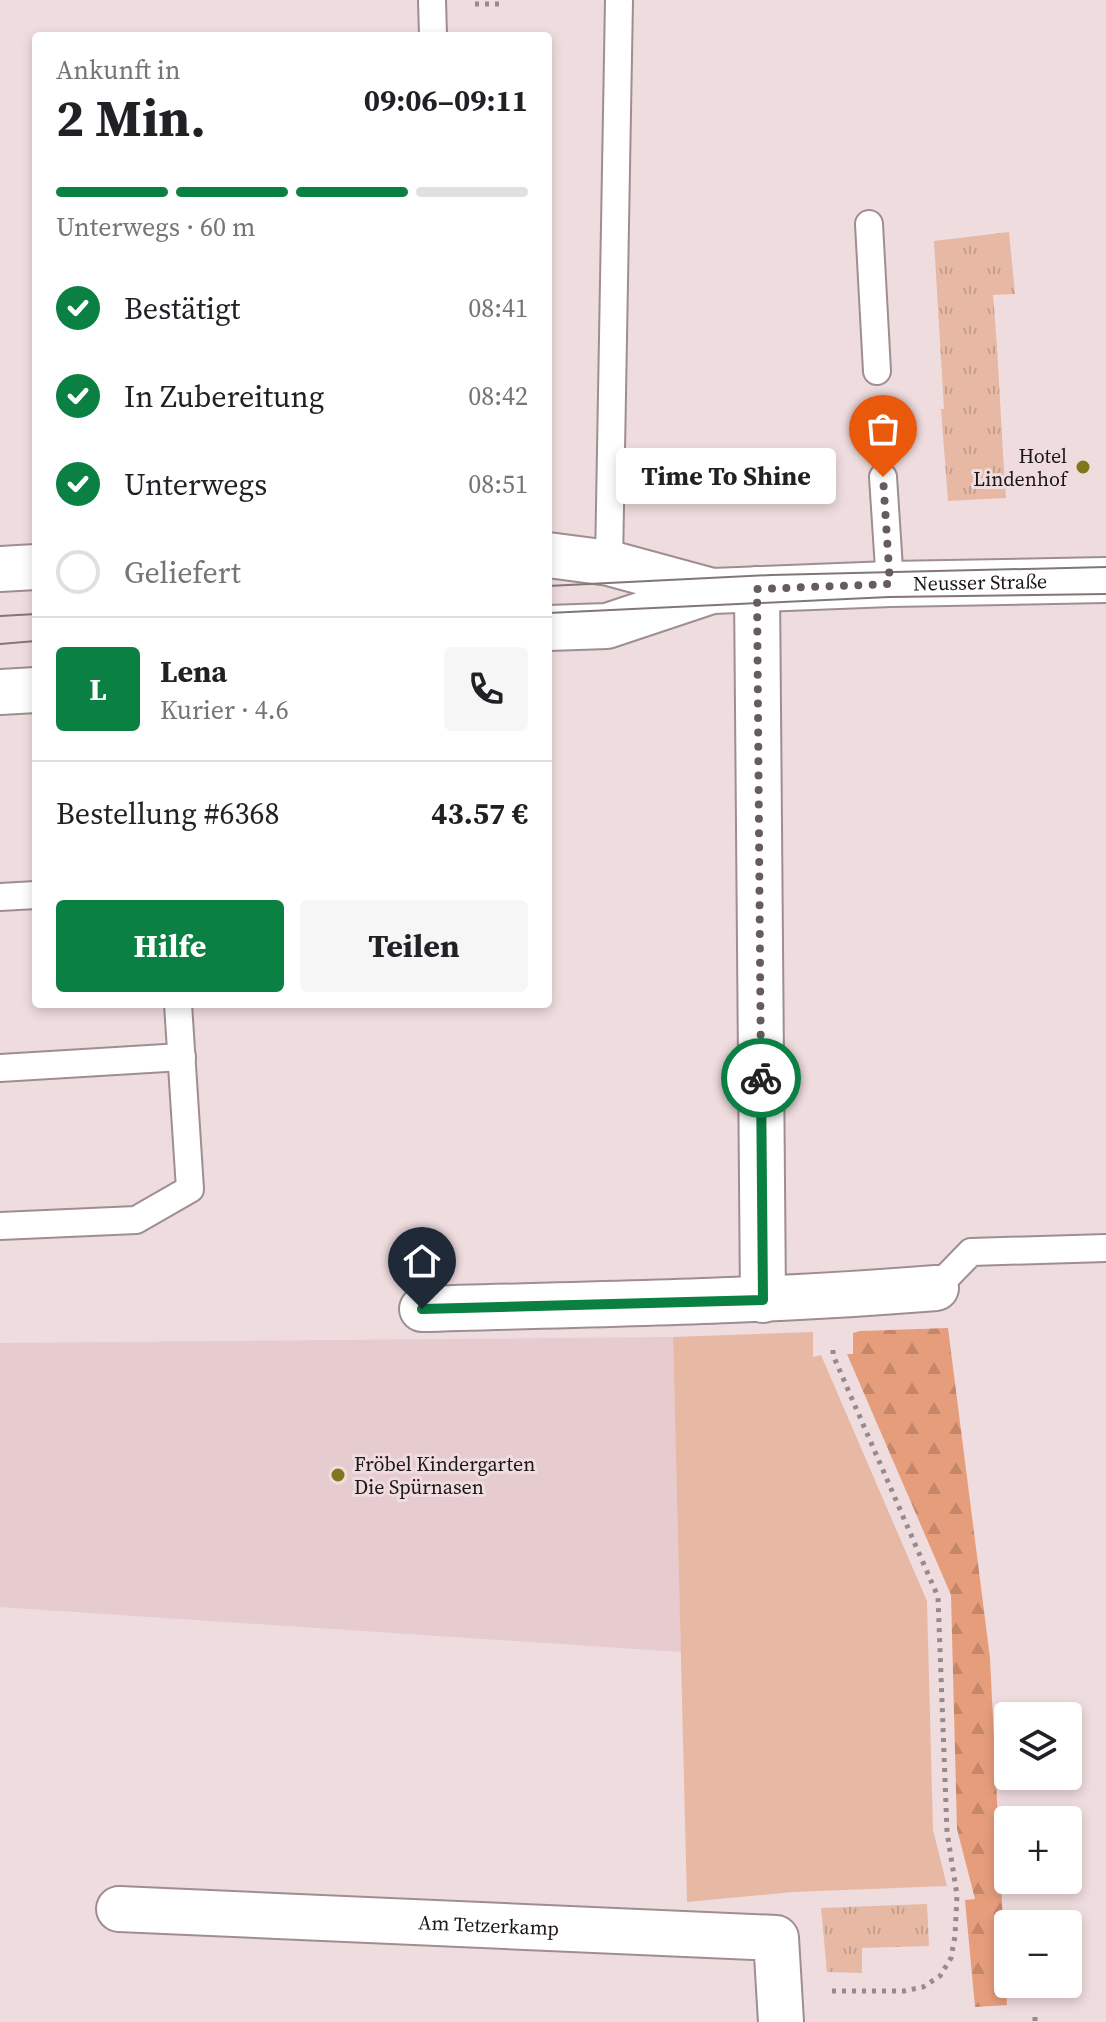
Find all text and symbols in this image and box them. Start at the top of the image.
text: Ankunft in [56,52,180,88]
text: 09:06–09:11 [364,80,528,121]
text: 2 Min. [56,82,206,153]
text: Unterwegs · 60 m [56,209,255,245]
icon: check [56,286,100,330]
text: Bestätigt [124,288,240,329]
text: 08:41 [468,290,528,326]
icon: check [56,374,100,418]
text: In Zubereitung [124,376,324,417]
text: 08:42 [468,378,528,414]
pin [849,395,917,477]
icon: bag [861,407,905,451]
place label: Hotel Lindenhof [973,442,1069,493]
callout: Time To Shine [615,449,835,505]
text: Time To Shine [641,458,811,494]
marker: Hotel Lindenhof [1074,458,1092,476]
icon: check [56,462,100,506]
text: Unterwegs [124,464,267,505]
text: 08:51 [468,466,528,502]
text: Geliefert [124,552,241,593]
street label: Neusser Straße [913,567,1047,598]
button: phone [444,647,528,731]
text: Lena [160,651,227,692]
text: L [89,669,107,710]
text: Kurier · 4.6 [160,692,289,728]
text: Bestellung #6368 [56,793,280,834]
text: 43.57 € [431,793,528,834]
button: Hilfe [56,900,284,992]
button: Teilen [300,900,528,992]
courier [721,1038,801,1118]
icon: bike [739,1056,783,1100]
pin [388,1227,456,1309]
icon: home [400,1239,444,1283]
place label: Fröbel Kindergarten Die Spürnasen [354,1450,535,1501]
marker: Fröbel Kindergarten Die Spürnasen [329,1466,347,1484]
map controls [994,1702,1082,1998]
button: layers [994,1702,1082,1790]
button: + [994,1806,1082,1894]
street label: Am Tetzerkamp [418,1908,560,1942]
button: − [994,1910,1082,1998]

